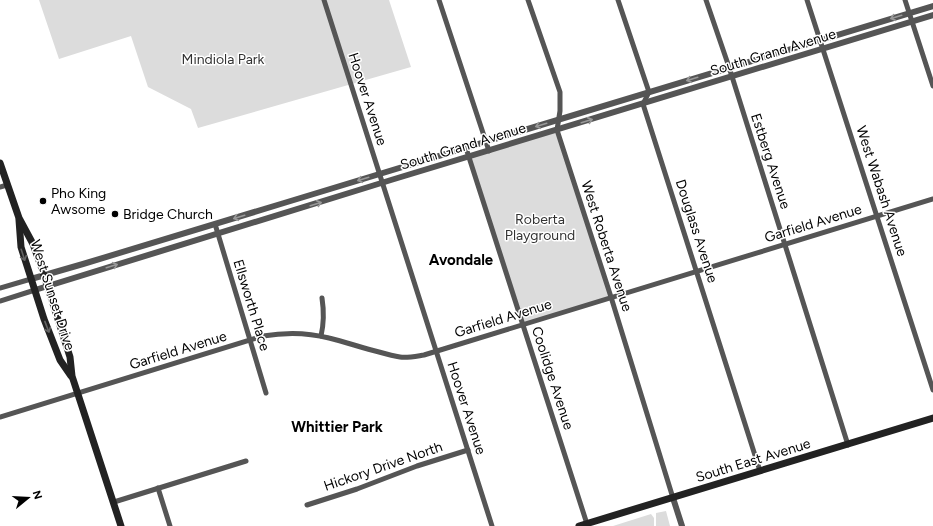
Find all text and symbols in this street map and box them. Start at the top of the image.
one-way arrow [889,14,902,21]
street label: South Grand Avenue [708,25,838,80]
street label: Hoover Avenue [344,50,391,148]
park label: Mindiola Park [182,51,265,68]
one-way arrow [686,76,699,83]
street label: Estberg Avenue [747,111,794,212]
one-way arrow [580,117,593,124]
street label: South Grand Avenue [398,119,528,174]
one-way arrow [535,122,548,129]
street label: West Wabash Avenue [852,124,911,259]
one-way arrow [357,176,370,183]
street label: Douglass Avenue [672,177,721,285]
street label: West Roberta Avenue [577,179,636,314]
place label: Pho King Awsome [51,185,106,218]
marker: Pho King Awsome [38,196,48,206]
one-way arrow [310,200,323,207]
street label: Garfield Avenue [763,201,864,246]
place label: Bridge Church [123,206,213,223]
marker: Bridge Church [110,209,120,219]
park label: Roberta Playground [505,211,575,244]
one-way arrow [232,214,245,221]
street label: West Sunset Drive [27,238,79,353]
one-way arrow [20,248,28,260]
district label: Avondale [429,251,494,269]
street label: Ellsworth Place [230,257,274,353]
one-way arrow [105,262,118,269]
street label: Garfield Avenue [453,296,554,341]
one-way arrow [44,321,52,333]
street label: Coolidge Avenue [528,324,577,432]
street label: Garfield Avenue [128,328,229,373]
street label: Hoover Avenue [443,359,490,457]
district label: Whittier Park [291,418,383,436]
street label: South East Avenue [694,435,813,486]
street label: Hickory Drive North [322,438,445,495]
north arrow [8,478,48,518]
text: N [30,489,45,501]

